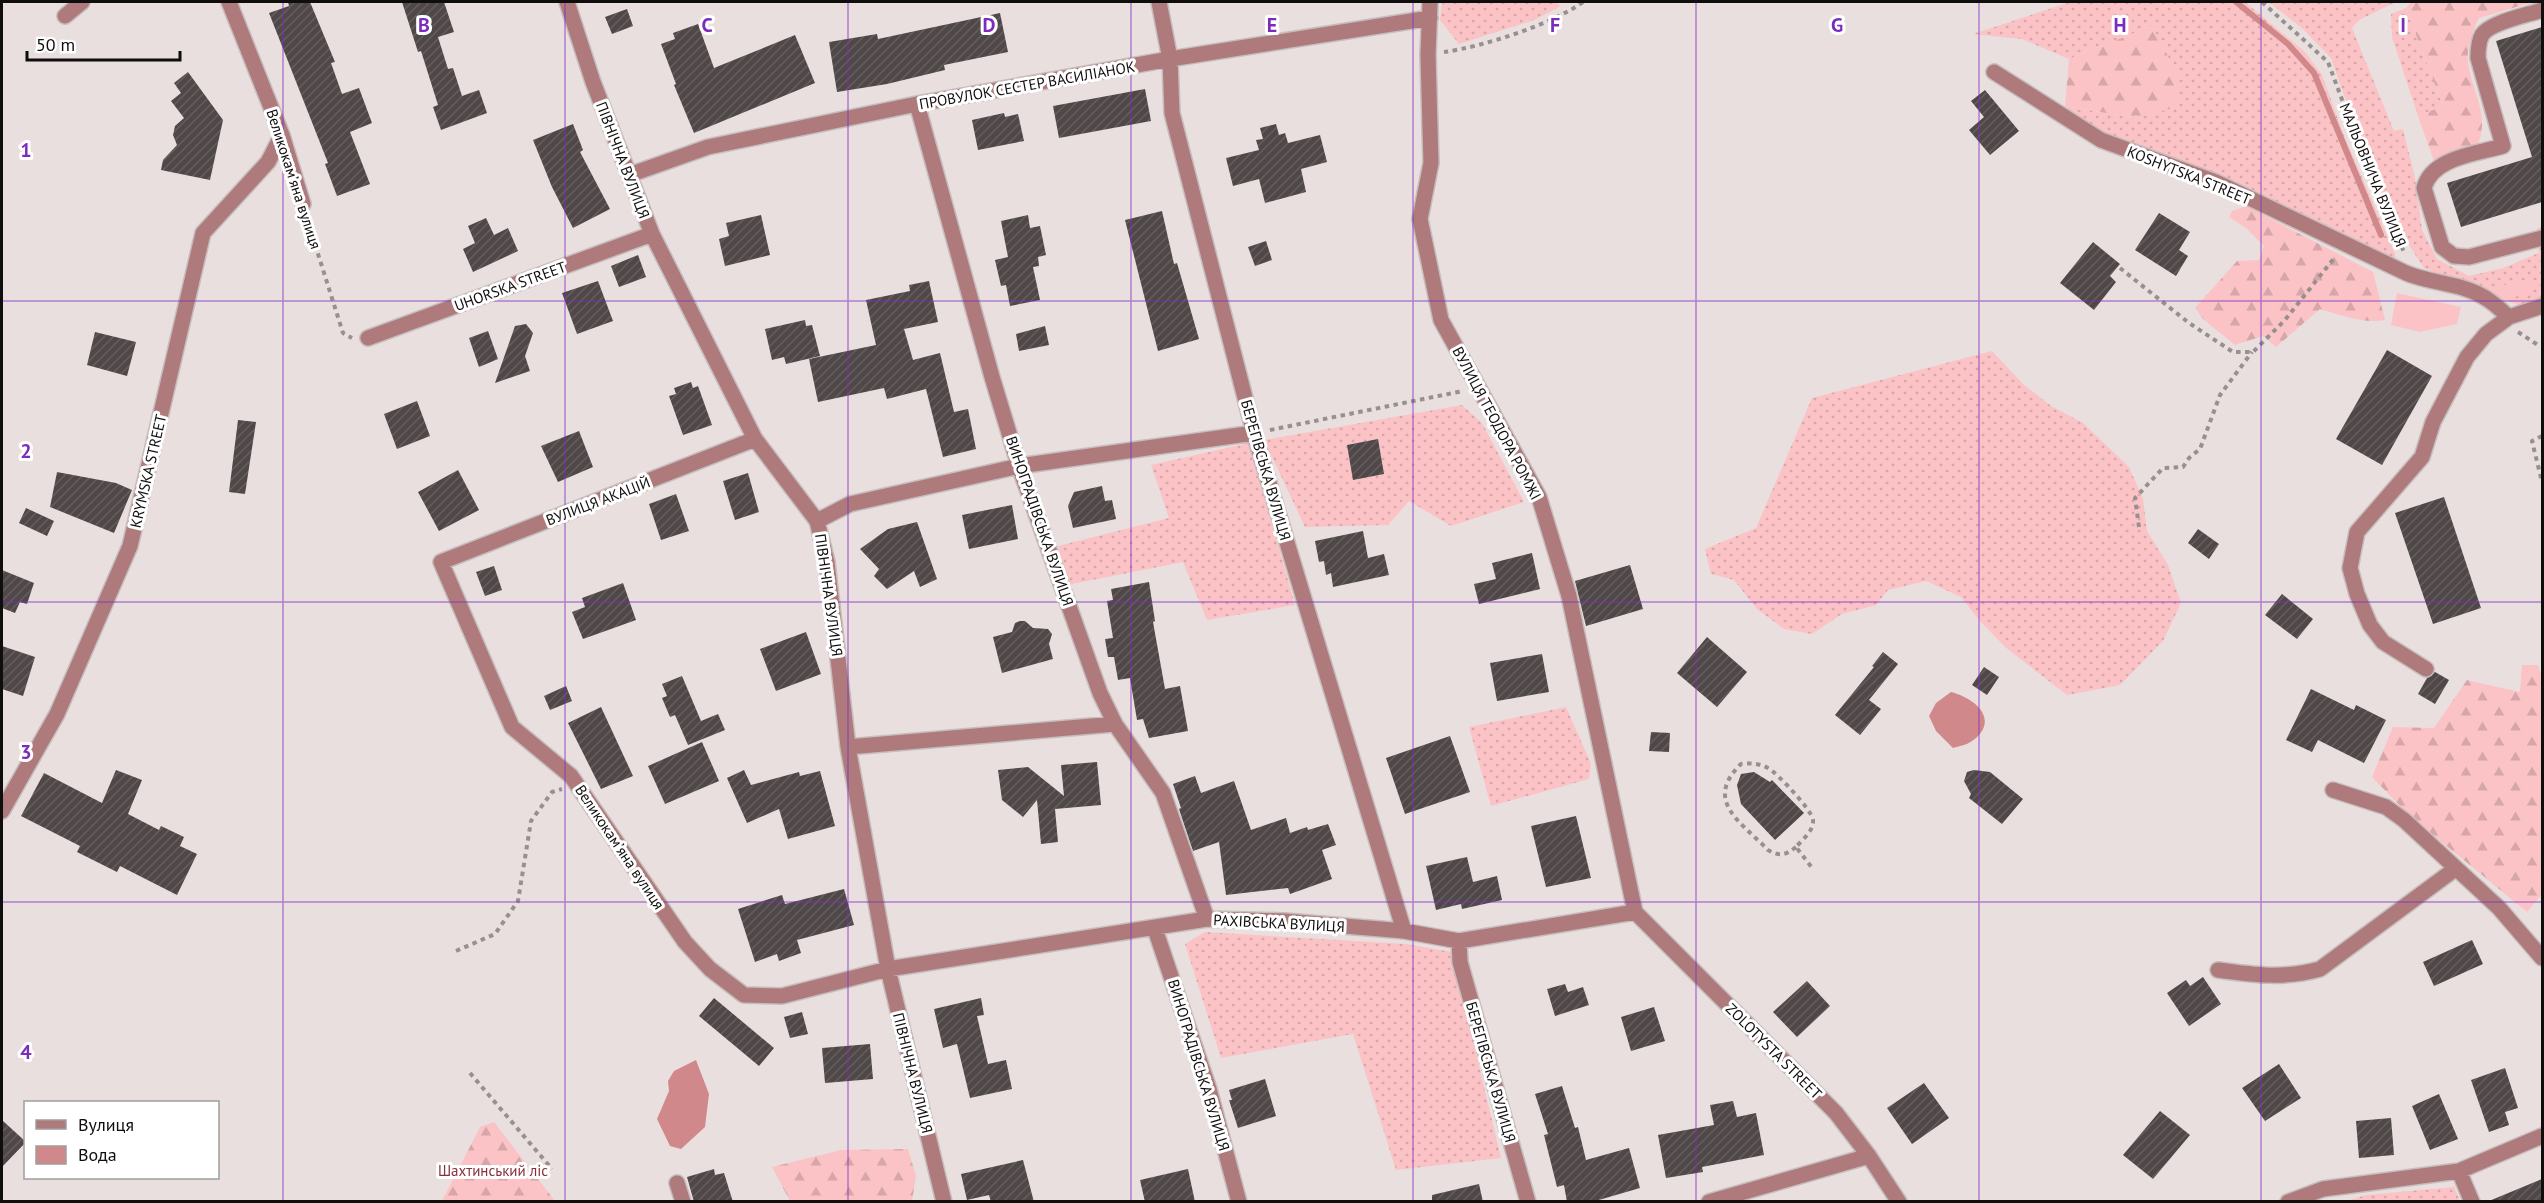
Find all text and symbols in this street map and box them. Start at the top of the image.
text: B [418,12,430,38]
text: C [701,12,713,38]
text: D [983,12,996,38]
text: E [1267,12,1277,38]
text: F [1550,12,1560,38]
text: G [1831,12,1843,38]
text: H [2113,12,2127,38]
text: I [2400,12,2406,38]
scale bar [27,24,180,62]
text: 50 m [36,33,75,56]
street label: ПРОВУЛОК СЕСТЕР ВАСИЛІАНОК [918,57,1136,113]
street label: ПІВНІЧНА ВУЛИЦЯ [592,99,654,221]
street label: МАЛЬОВНИЧА ВУЛИЦЯ [2335,100,2411,250]
street label: Великокамʼяна вулиця [262,107,326,251]
text: 1 [20,137,32,163]
street label: KOSHYTSKA STREET [2124,142,2254,209]
street label: UHORSKA STREET [452,257,569,315]
street label: ВУЛИЦЯ ТЕОДОРА РОМЖІ [1448,343,1546,503]
street label: БЕРЕГІВСЬКА ВУЛИЦЯ [1237,397,1295,543]
street label: KRYMSKA STREET [126,412,170,530]
street label: ВИНОГРАДІВСЬКА ВУЛИЦЯ [1002,434,1078,608]
text: 2 [20,438,32,464]
street label: ВУЛИЦЯ АКАЦІЙ [543,472,653,530]
street label: ПІВНІЧНА ВУЛИЦЯ [811,532,847,658]
text: 3 [20,739,32,765]
street label: Великокамʼяна вулиця [571,781,669,913]
street label: РАХІВСЬКА ВУЛИЦЯ [1213,910,1345,936]
street label: ВИНОГРАДІВСЬКА ВУЛИЦЯ [1164,977,1234,1153]
street label: БЕРЕГІВСЬКА ВУЛИЦЯ [1462,999,1520,1145]
street label: ZOLOTYSTA STREET [1722,999,1826,1103]
street label: ПІВНІЧНА ВУЛИЦЯ [889,1011,937,1135]
text: 4 [20,1039,32,1065]
legend [24,1101,219,1179]
text: Вулиця [78,1113,134,1136]
text: Вода [78,1143,117,1166]
park label: Шахтинський ліс [438,1161,548,1180]

